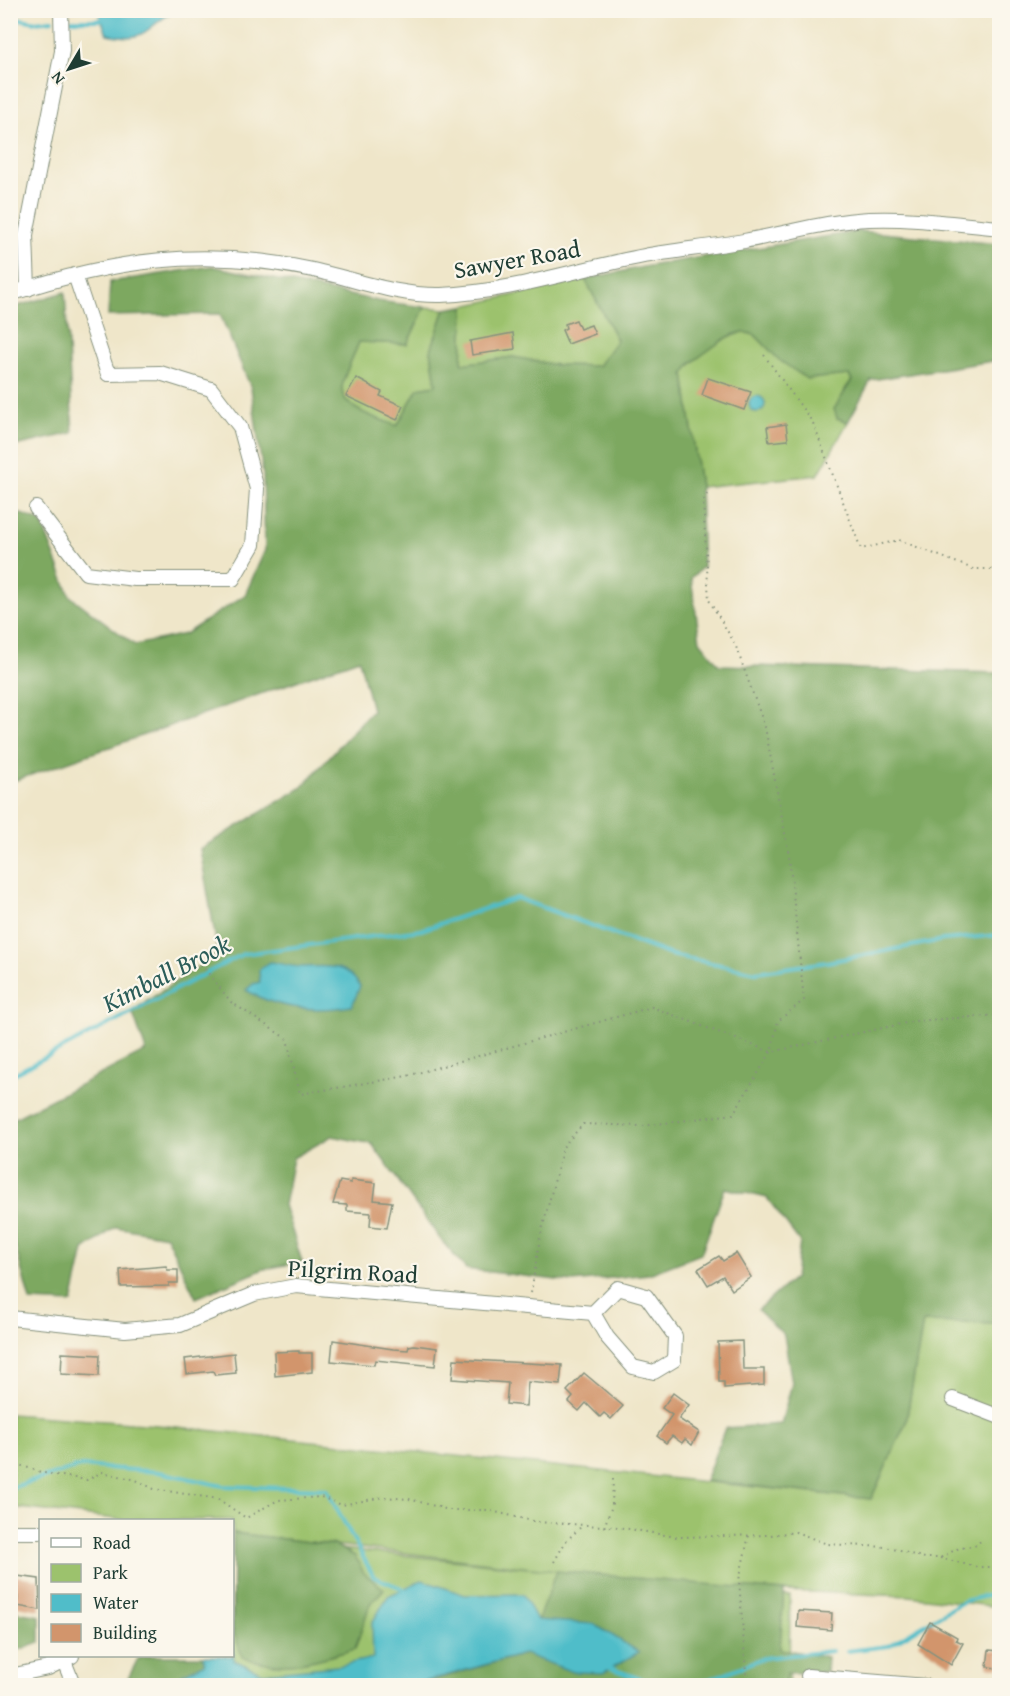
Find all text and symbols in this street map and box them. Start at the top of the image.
north arrow [39,39,99,99]
text: N [44,66,70,90]
street label: Sawyer Road [451,231,583,287]
water label: Kimball Brook [94,924,237,1022]
street label: Pilgrim Road [287,1250,419,1292]
legend [39,1519,234,1657]
text: Road [93,1529,131,1556]
text: Park [93,1559,129,1586]
text: Water [93,1589,139,1616]
text: Building [93,1619,157,1646]

